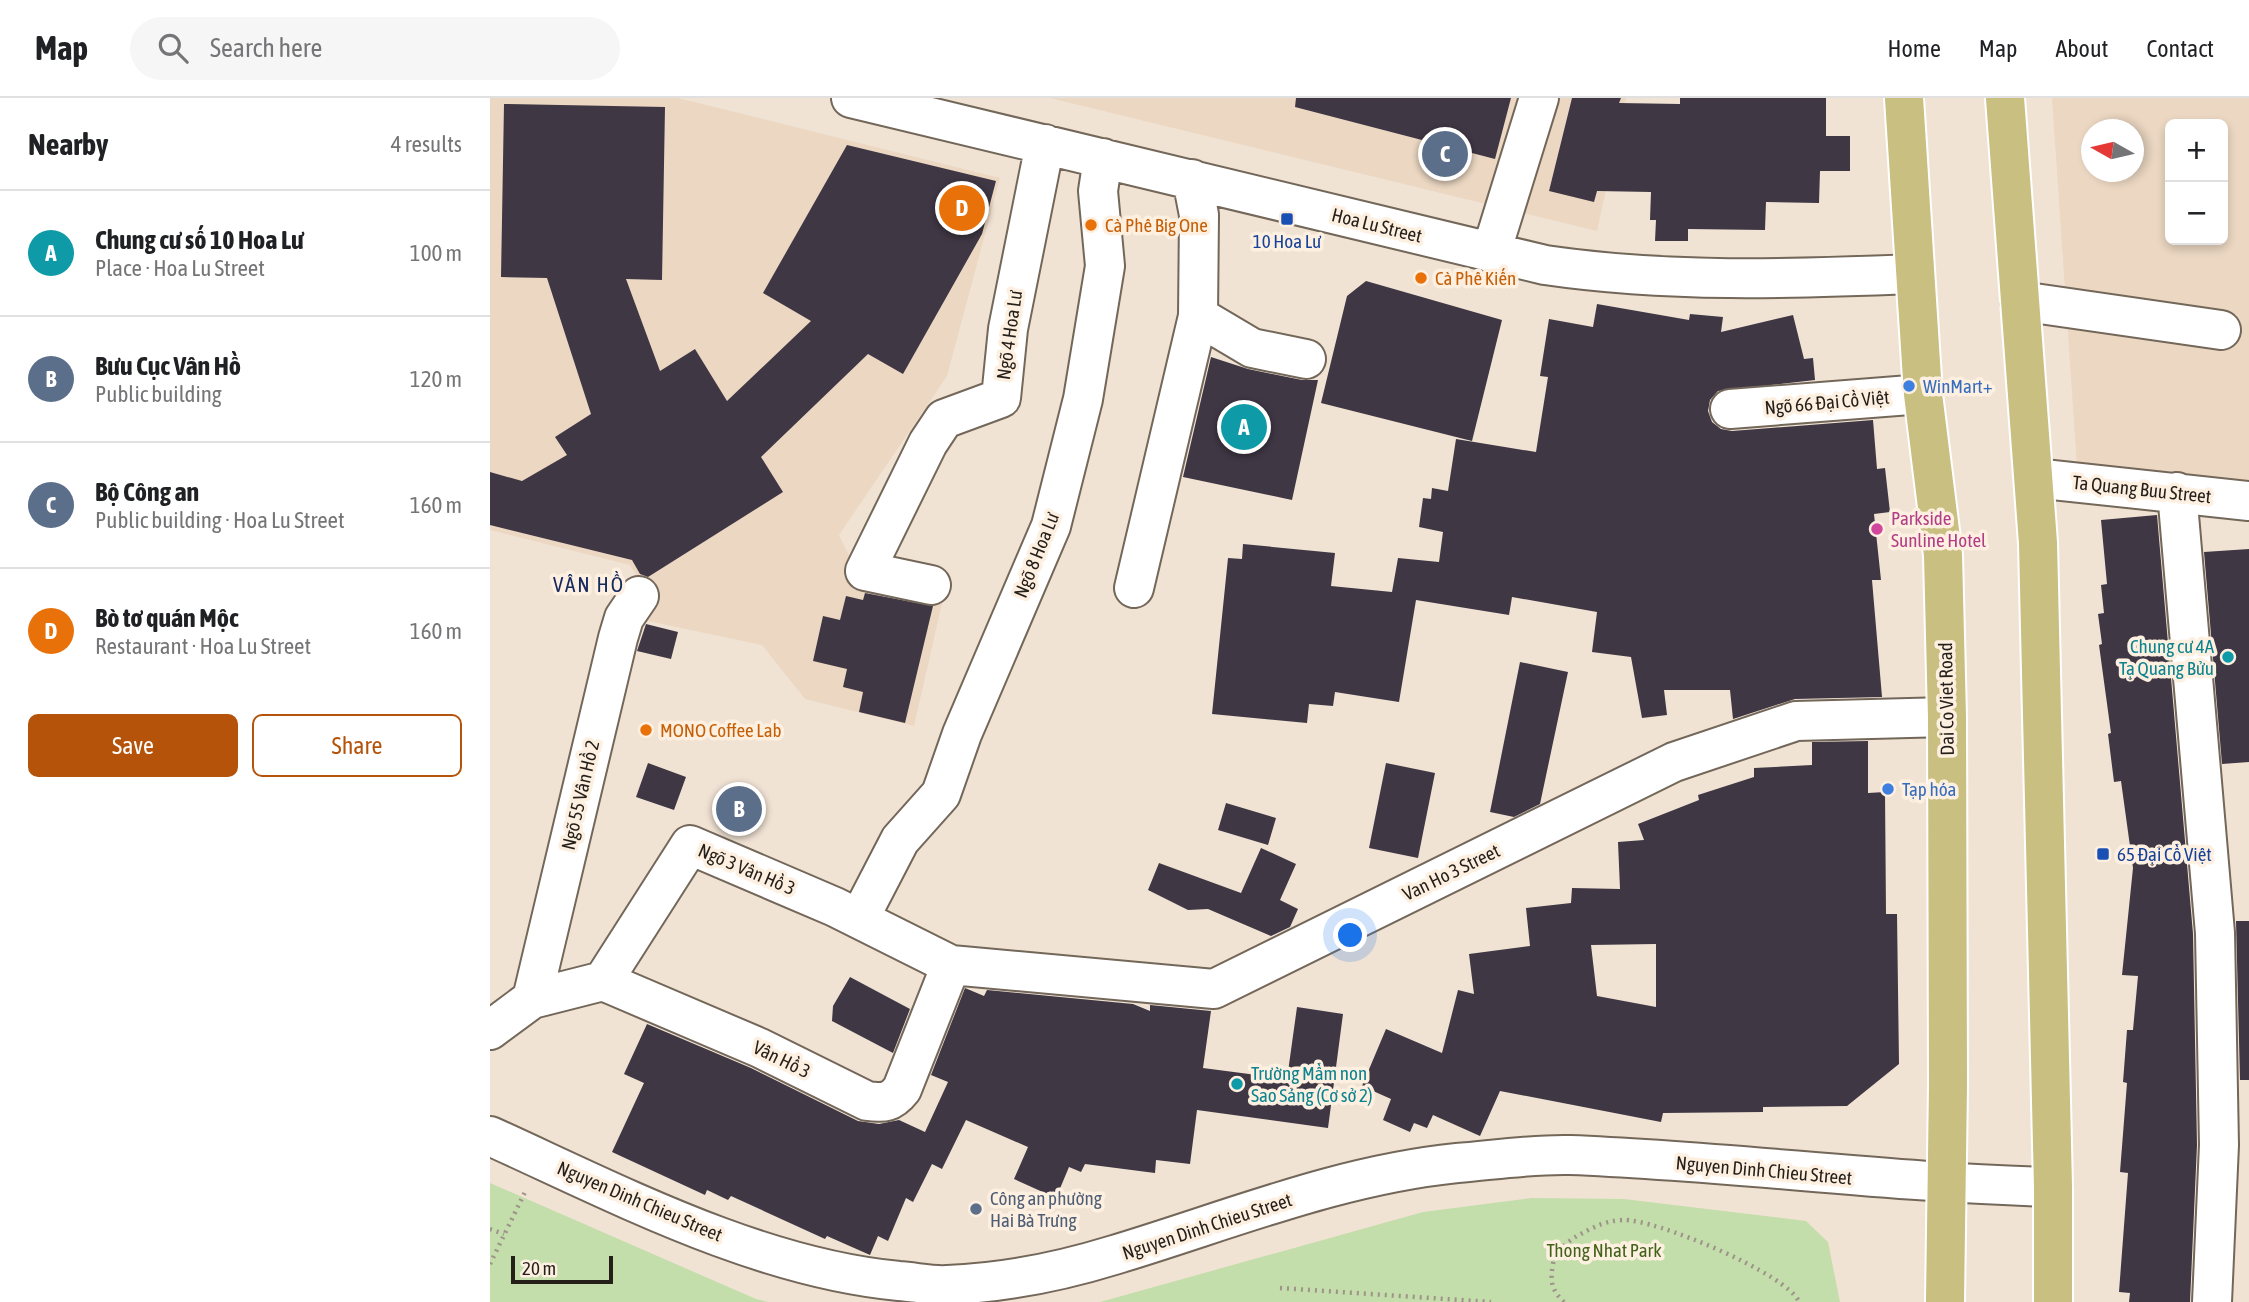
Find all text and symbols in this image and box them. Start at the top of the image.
search box [130,17,620,80]
text: Map [35,29,88,67]
icon: search [154,29,192,67]
text: Search here [210,33,322,63]
text: Home [1887,35,1941,62]
text: Map [1979,35,2017,62]
text: About [2055,35,2108,62]
text: Contact [2146,35,2214,62]
north arrow [2081,119,2144,182]
map controls [2165,119,2228,245]
button: + [2165,119,2228,182]
text: Nearby [28,127,108,161]
pin: C [1422,128,1468,180]
text: 4 results [391,131,462,157]
pin: D [939,182,985,234]
button: − [2165,182,2228,245]
street label: Hoa Lu Street [1330,203,1424,247]
marker: 10 Hoa Lư [1279,211,1295,227]
place label: Cà Phê Big One [1105,214,1208,236]
marker: Cà Phê Big One [1083,217,1099,233]
text: Chung cư số 10 Hoa Lư [95,225,304,255]
place label: 10 Hoa Lư [1253,230,1322,252]
text: A [45,240,57,266]
text: 100 m [410,240,462,266]
text: Place · Hoa Lu Street [95,255,265,281]
place label: Cà Phê Kiến [1435,267,1516,289]
marker: Cà Phê Kiến [1413,270,1429,286]
street label: Ngõ 4 Hoa Lư [992,288,1026,381]
text: Bưu Cục Vân Hồ [95,351,241,381]
text: B [46,366,56,392]
text: 120 m [410,366,462,392]
place label: WinMart+ [1923,375,1993,397]
marker: WinMart+ [1901,378,1917,394]
text: Public building [95,381,222,407]
street label: Ngõ 66 Đại Cồ Việt [1764,386,1890,418]
pin: A [1221,401,1267,453]
street label: Ta Quang Buu Street [2072,471,2212,507]
text: Bộ Công an [95,477,199,507]
text: C [46,492,56,518]
text: 160 m [410,492,462,518]
text: Public building · Hoa Lu Street [95,507,345,533]
place label: Parkside Sunline Hotel [1891,507,1986,551]
street label: Ngõ 8 Hoa Lư [1009,508,1063,601]
marker: Parkside Sunline Hotel [1869,521,1885,537]
district label: VÂN HỒ [553,571,625,596]
text: Bò tơ quán Mộc [95,603,239,633]
text: D [45,618,57,644]
text: 160 m [410,618,462,644]
text: Restaurant · Hoa Lu Street [95,633,311,659]
place label: Chung cư 4A Tạ Quang Bửu [2119,635,2215,679]
street label: Dai Co Viet Road [1934,642,1958,756]
marker: Chung cư 4A Tạ Quang Bửu [2220,649,2236,665]
button: Save [28,714,238,777]
button: Share [252,714,462,777]
place label: MONO Coffee Lab [660,719,781,741]
marker: MONO Coffee Lab [638,722,654,738]
street label: Ngõ 55 Vân Hồ 2 [557,738,603,852]
place label: Tạp hóa [1902,778,1956,800]
marker: Tạp hóa [1880,781,1896,797]
pin: B [716,783,762,835]
street label: Ngõ 3 Vân Hồ 3 [695,839,799,899]
street label: Van Ho 3 Street [1399,839,1503,905]
place label: 65 Đại Cồ Việt [2117,843,2212,865]
marker: 65 Đại Cồ Việt [2095,846,2111,862]
your location [1333,918,1367,952]
street label: Vân Hồ 3 [750,1036,814,1082]
place label: Trường Mầm non Sao Sáng (Cơ sở 2) [1251,1062,1373,1106]
marker: Trường Mầm non Sao Sáng (Cơ sở 2) [1229,1076,1245,1092]
street label: Nguyen Dinh Chieu Street [1675,1151,1853,1189]
street label: Nguyen Dinh Chieu Street [554,1156,726,1246]
place label: Công an phường Hai Bà Trưng [990,1187,1103,1231]
street label: Nguyen Dinh Chieu Street [1119,1188,1295,1264]
marker: Công an phường Hai Bà Trưng [968,1201,984,1217]
park label: Thong Nhat Park [1546,1239,1662,1261]
scale bar [511,1253,612,1285]
text: 20 m [522,1257,556,1279]

